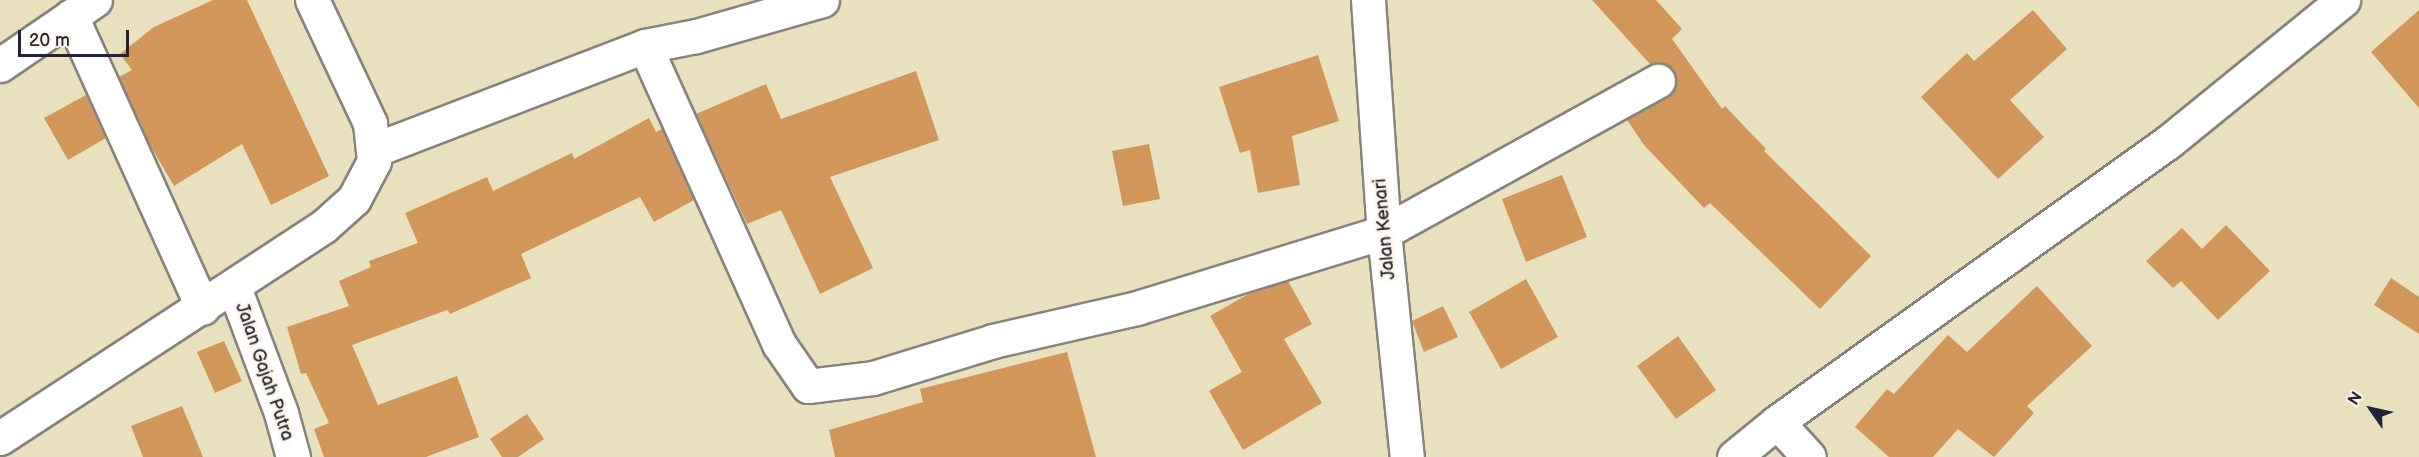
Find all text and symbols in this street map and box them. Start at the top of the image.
scale bar [21,18,132,56]
text: 20 m [29,30,70,51]
street label: Jalan Kenari [1370,178,1400,280]
street label: Jalan Gajah Putra [230,300,298,444]
north arrow [2341,379,2401,439]
text: N [2344,388,2367,409]

